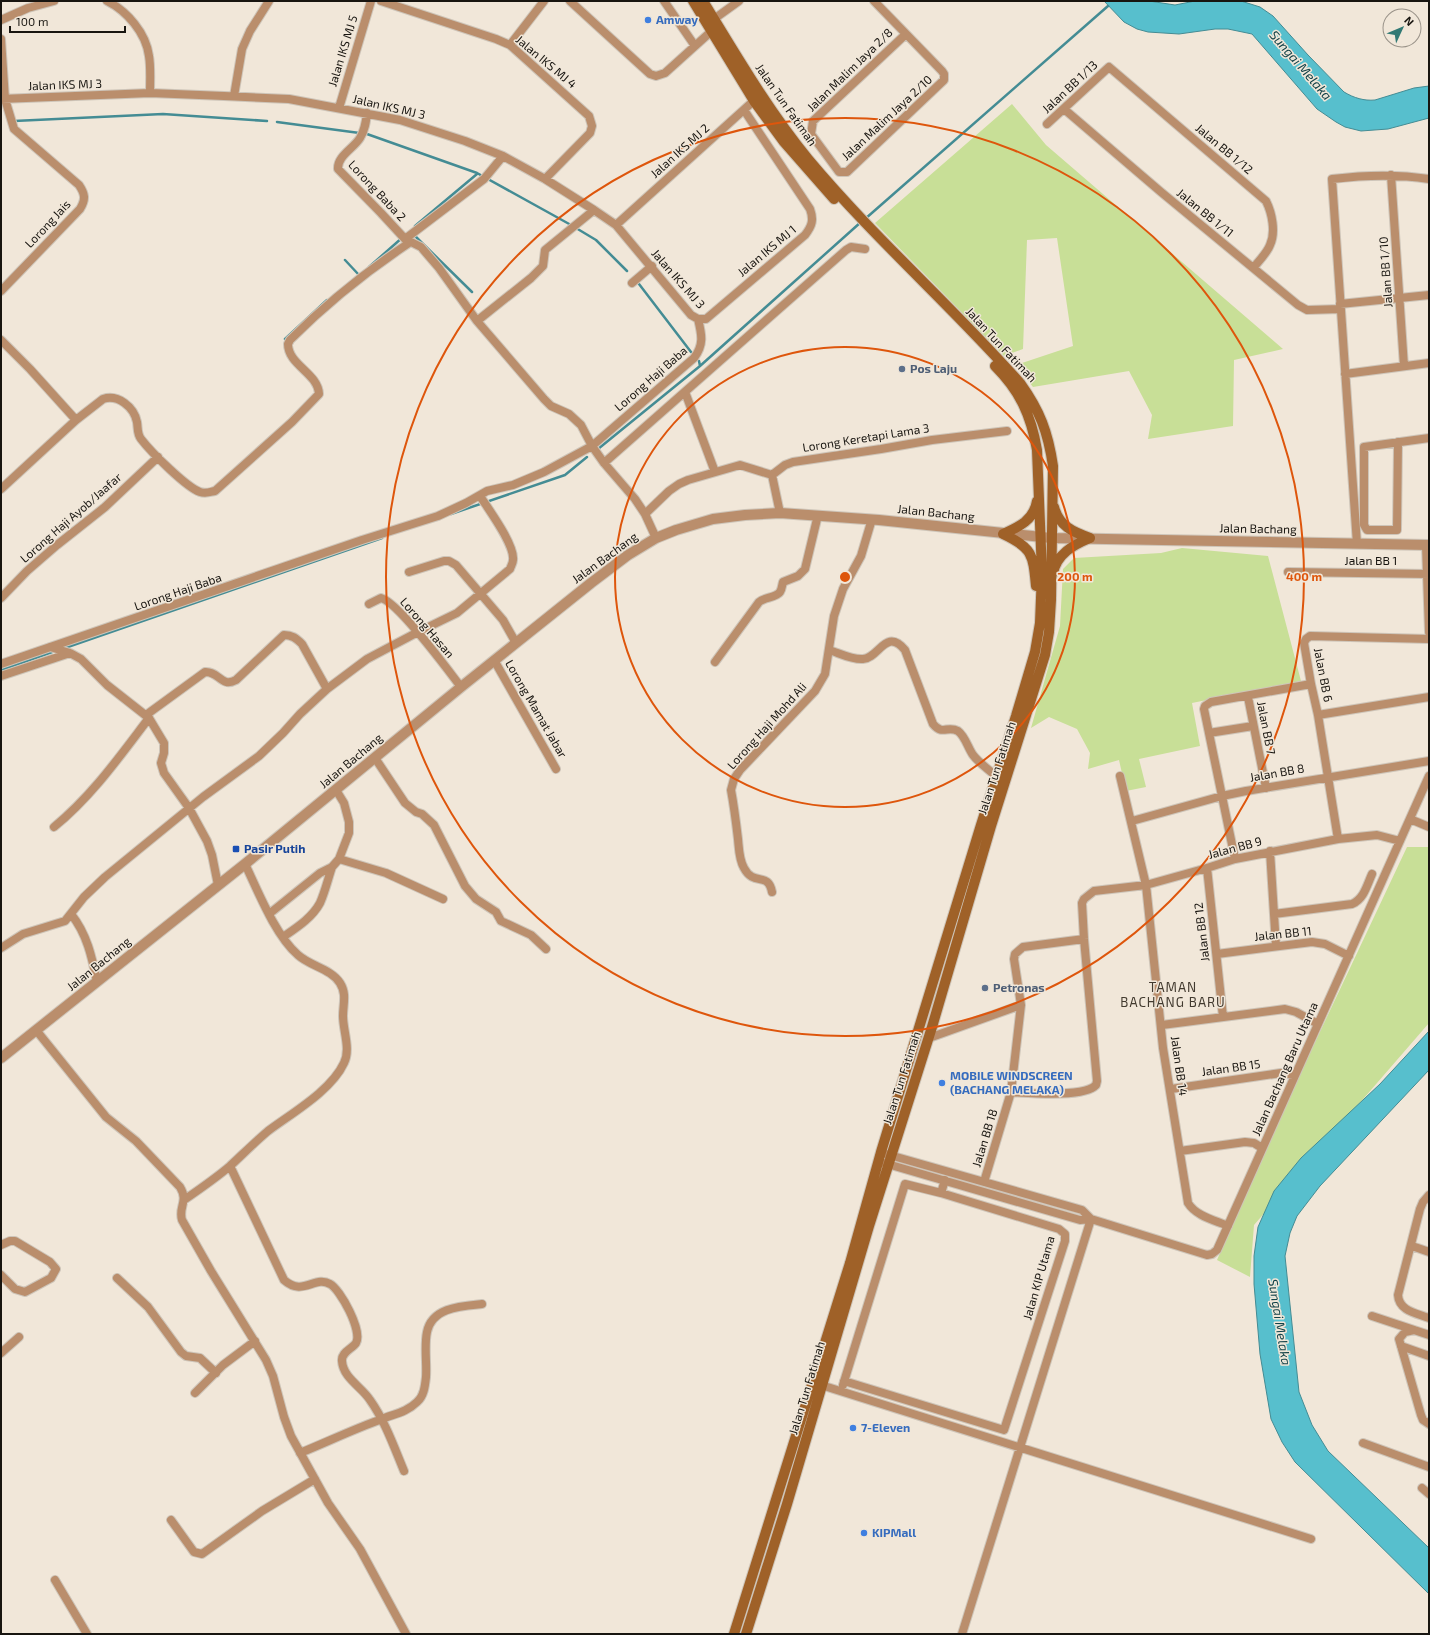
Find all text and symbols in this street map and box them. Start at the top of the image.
scale bar [10,8,125,34]
north arrow [1382,8,1422,48]
place label: Amway [656,12,698,27]
street label: Jalan IKS MJ 5 [325,13,360,88]
text: N [1402,13,1417,28]
text: 100 m [16,14,48,28]
marker: Amway [643,15,653,25]
street label: Jalan Malim Jaya 2/8 [804,25,895,114]
water label: Sungai Melaka [1266,27,1336,103]
street label: Jalan IKS MJ 4 [514,32,580,91]
street label: Jalan BB 1/13 [1039,57,1100,115]
street label: Jalan Tun Fatimah [753,61,820,148]
street label: Jalan Malim Jaya 2/10 [838,72,934,163]
street label: Jalan IKS MJ 3 [28,76,102,92]
street label: Jalan IKS MJ 3 [352,91,427,121]
street label: Jalan IKS MJ 2 [647,120,712,180]
street label: Jalan BB 1/12 [1193,120,1256,176]
street label: Lorong Baba 2 [346,157,410,224]
street label: Jalan BB 1/11 [1175,185,1237,239]
street label: Lorong Jais [22,197,73,250]
street label: Jalan IKS MJ 1 [734,222,799,279]
street label: Jalan BB 1/10 [1376,236,1394,308]
street label: Jalan IKS MJ 3 [649,246,708,311]
street label: Jalan Tun Fatimah [964,304,1040,385]
street label: Lorong Haji Baba [611,343,690,414]
place label: Pos Laju [910,361,957,376]
marker: Pos Laju [897,364,907,374]
street label: Lorong Keretapi Lama 3 [801,420,930,454]
street label: Lorong Haji Ayob/Jaafar [17,469,125,566]
street label: Jalan Bachang [897,501,976,523]
street label: Jalan Bachang [1219,520,1297,536]
street label: Jalan Bachang [569,529,640,586]
street label: Jalan BB 1 [1345,553,1397,567]
text: 200 m [1057,569,1093,583]
text: 400 m [1286,569,1322,583]
street label: Lorong Haji Baba [132,570,224,614]
centre of rings [838,570,852,584]
street label: Lorong Hasan [398,594,458,660]
street label: Jalan BB 6 [1312,647,1336,703]
street label: Lorong Mamat Jabar [503,657,571,760]
street label: Lorong Haji Mohd Ali [724,679,810,772]
street label: Jalan BB 7 [1255,700,1279,756]
street label: Jalan Tun Fatimah [974,719,1018,816]
street label: Jalan Bachang [316,730,385,791]
street label: Jalan BB 8 [1248,760,1305,784]
street label: Jalan BB 9 [1206,833,1263,861]
place label: Pasir Putih [244,841,305,855]
marker: Pasir Putih [231,844,241,854]
street label: Jalan BB 12 [1190,901,1212,963]
street label: Jalan BB 11 [1254,923,1312,943]
street label: Jalan Bachang [64,933,133,993]
district label: TAMAN BACHANG BARU [1120,979,1226,1010]
place label: Petronas [993,980,1045,994]
marker: Petronas [980,983,990,993]
street label: Jalan Bachang Baru Utama [1248,1000,1320,1138]
street label: Jalan Tun Fatimah [879,1029,923,1126]
street label: Jalan BB 14 [1169,1035,1191,1097]
street label: Jalan BB 15 [1201,1056,1261,1078]
place label: MOBILE WINDSCREEN (BACHANG MELAKA) [950,1068,1073,1096]
marker: MOBILE WINDSCREEN (BACHANG MELAKA) [937,1078,947,1088]
street label: Jalan BB 18 [969,1107,1000,1168]
street label: Jalan KIP Utama [1019,1234,1057,1321]
water label: Sungai Melaka [1265,1278,1295,1366]
street label: Jalan Tun Fatimah [785,1339,827,1436]
place label: 7-Eleven [861,1420,910,1434]
marker: 7-Eleven [848,1423,858,1433]
place label: KIPMall [872,1525,916,1539]
marker: KIPMall [859,1528,869,1538]

